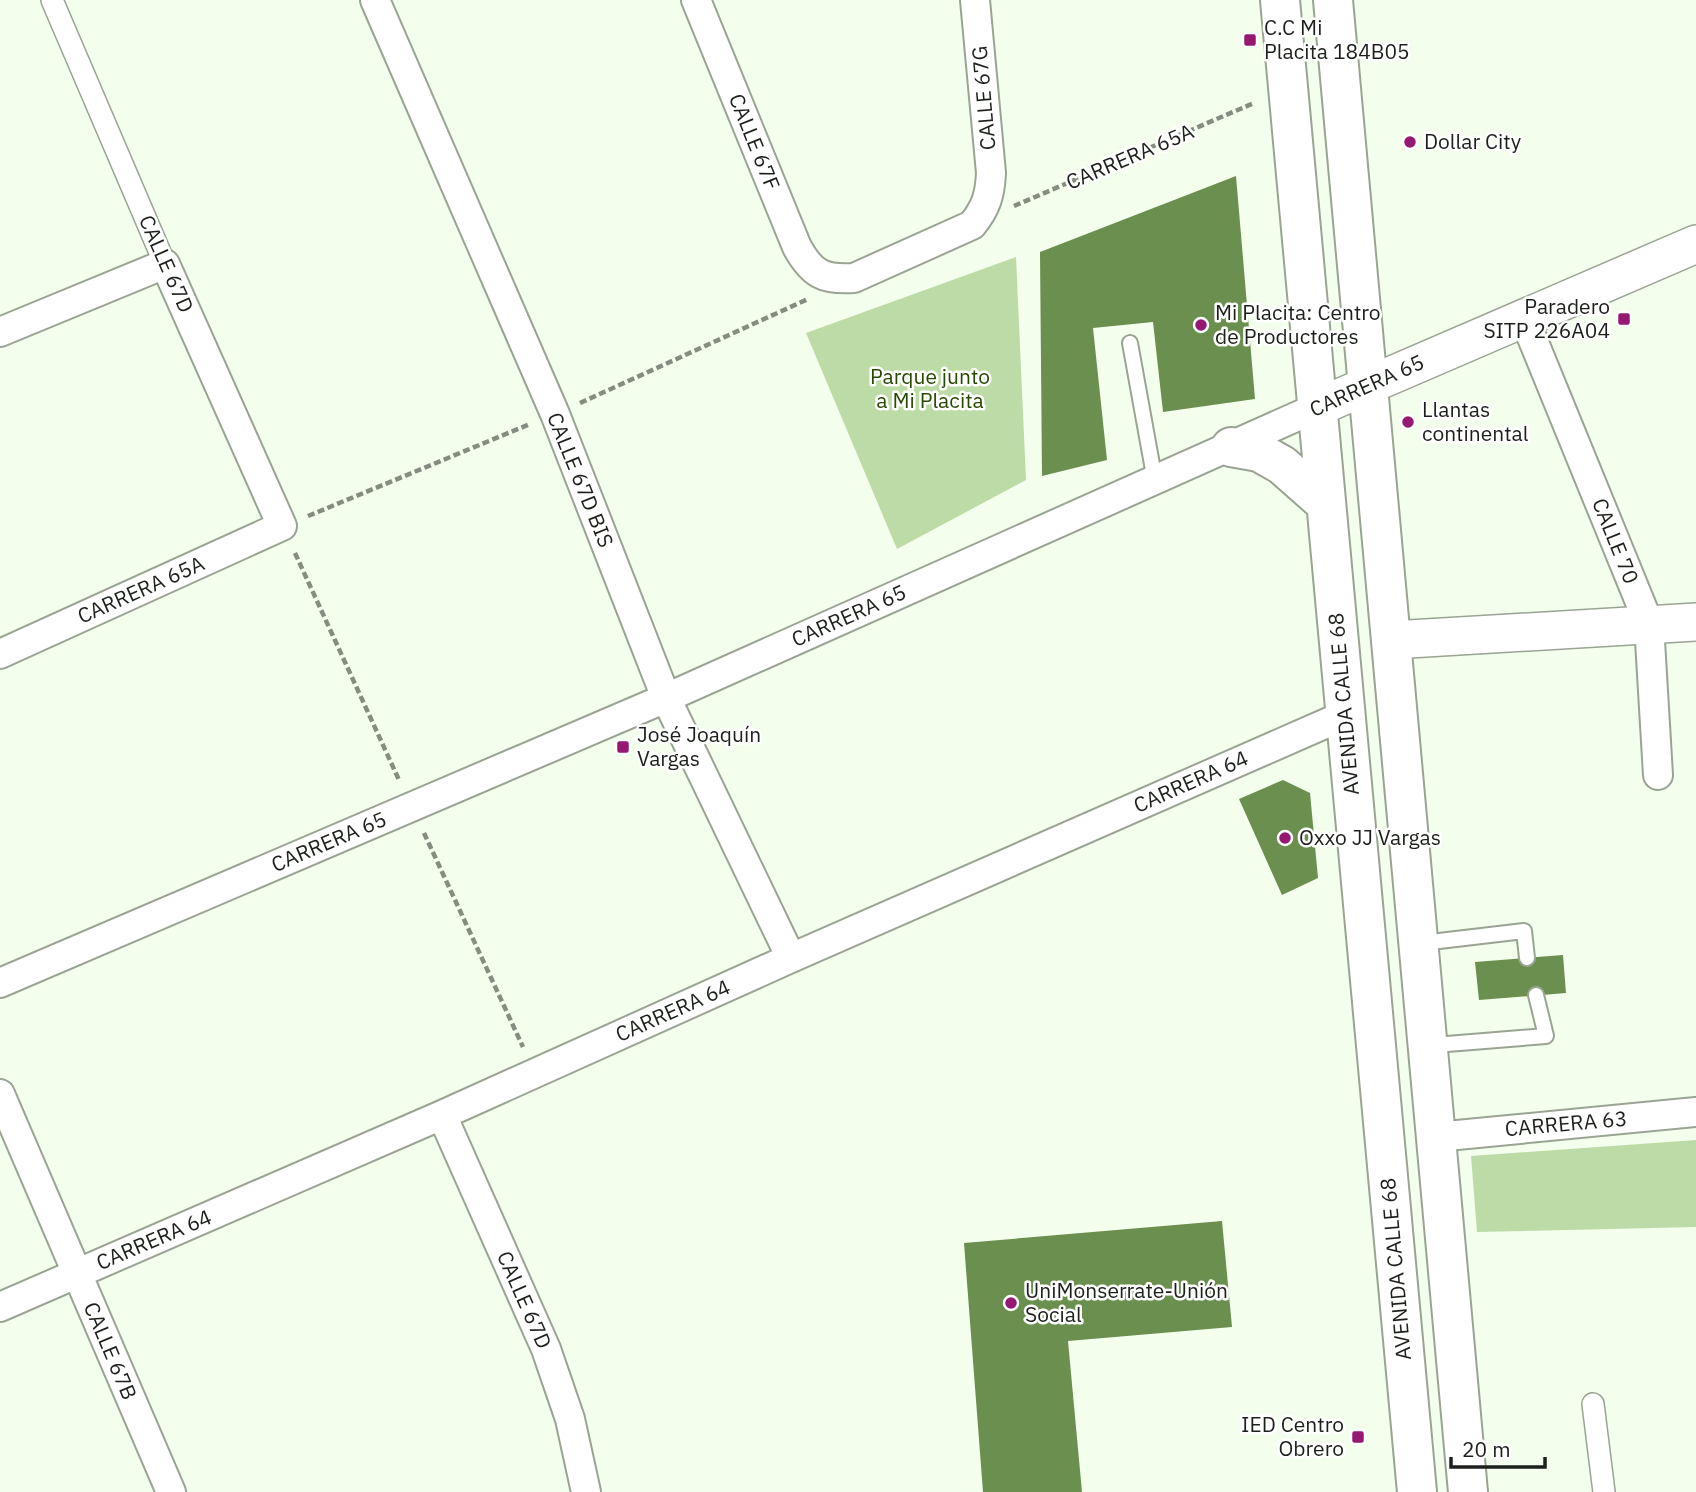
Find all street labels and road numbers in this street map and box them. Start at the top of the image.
street label: CALLE 67G [965,45,1002,151]
street label: CALLE 67F [723,89,787,194]
street label: CARRERA 65A [1061,117,1198,196]
street label: CALLE 67D [133,210,201,317]
street label: CARRERA 65 [1305,347,1428,423]
street label: CALLE 67D BIS [541,408,621,551]
street label: CALLE 70 [1586,494,1646,588]
street label: CARRERA 65A [73,549,208,630]
street label: CARRERA 65 [787,577,910,653]
street label: AVENIDA CALLE 68 [1321,612,1365,796]
street label: CARRERA 64 [1129,743,1252,819]
street label: CARRERA 65 [267,804,391,878]
street label: CARRERA 64 [611,972,734,1048]
street label: CARRERA 63 [1504,1104,1628,1142]
street label: AVENIDA CALLE 68 [1373,1177,1417,1361]
street label: CARRERA 64 [92,1202,216,1276]
street label: CALLE 67D [491,1246,559,1353]
street label: CALLE 67B [78,1297,144,1404]

